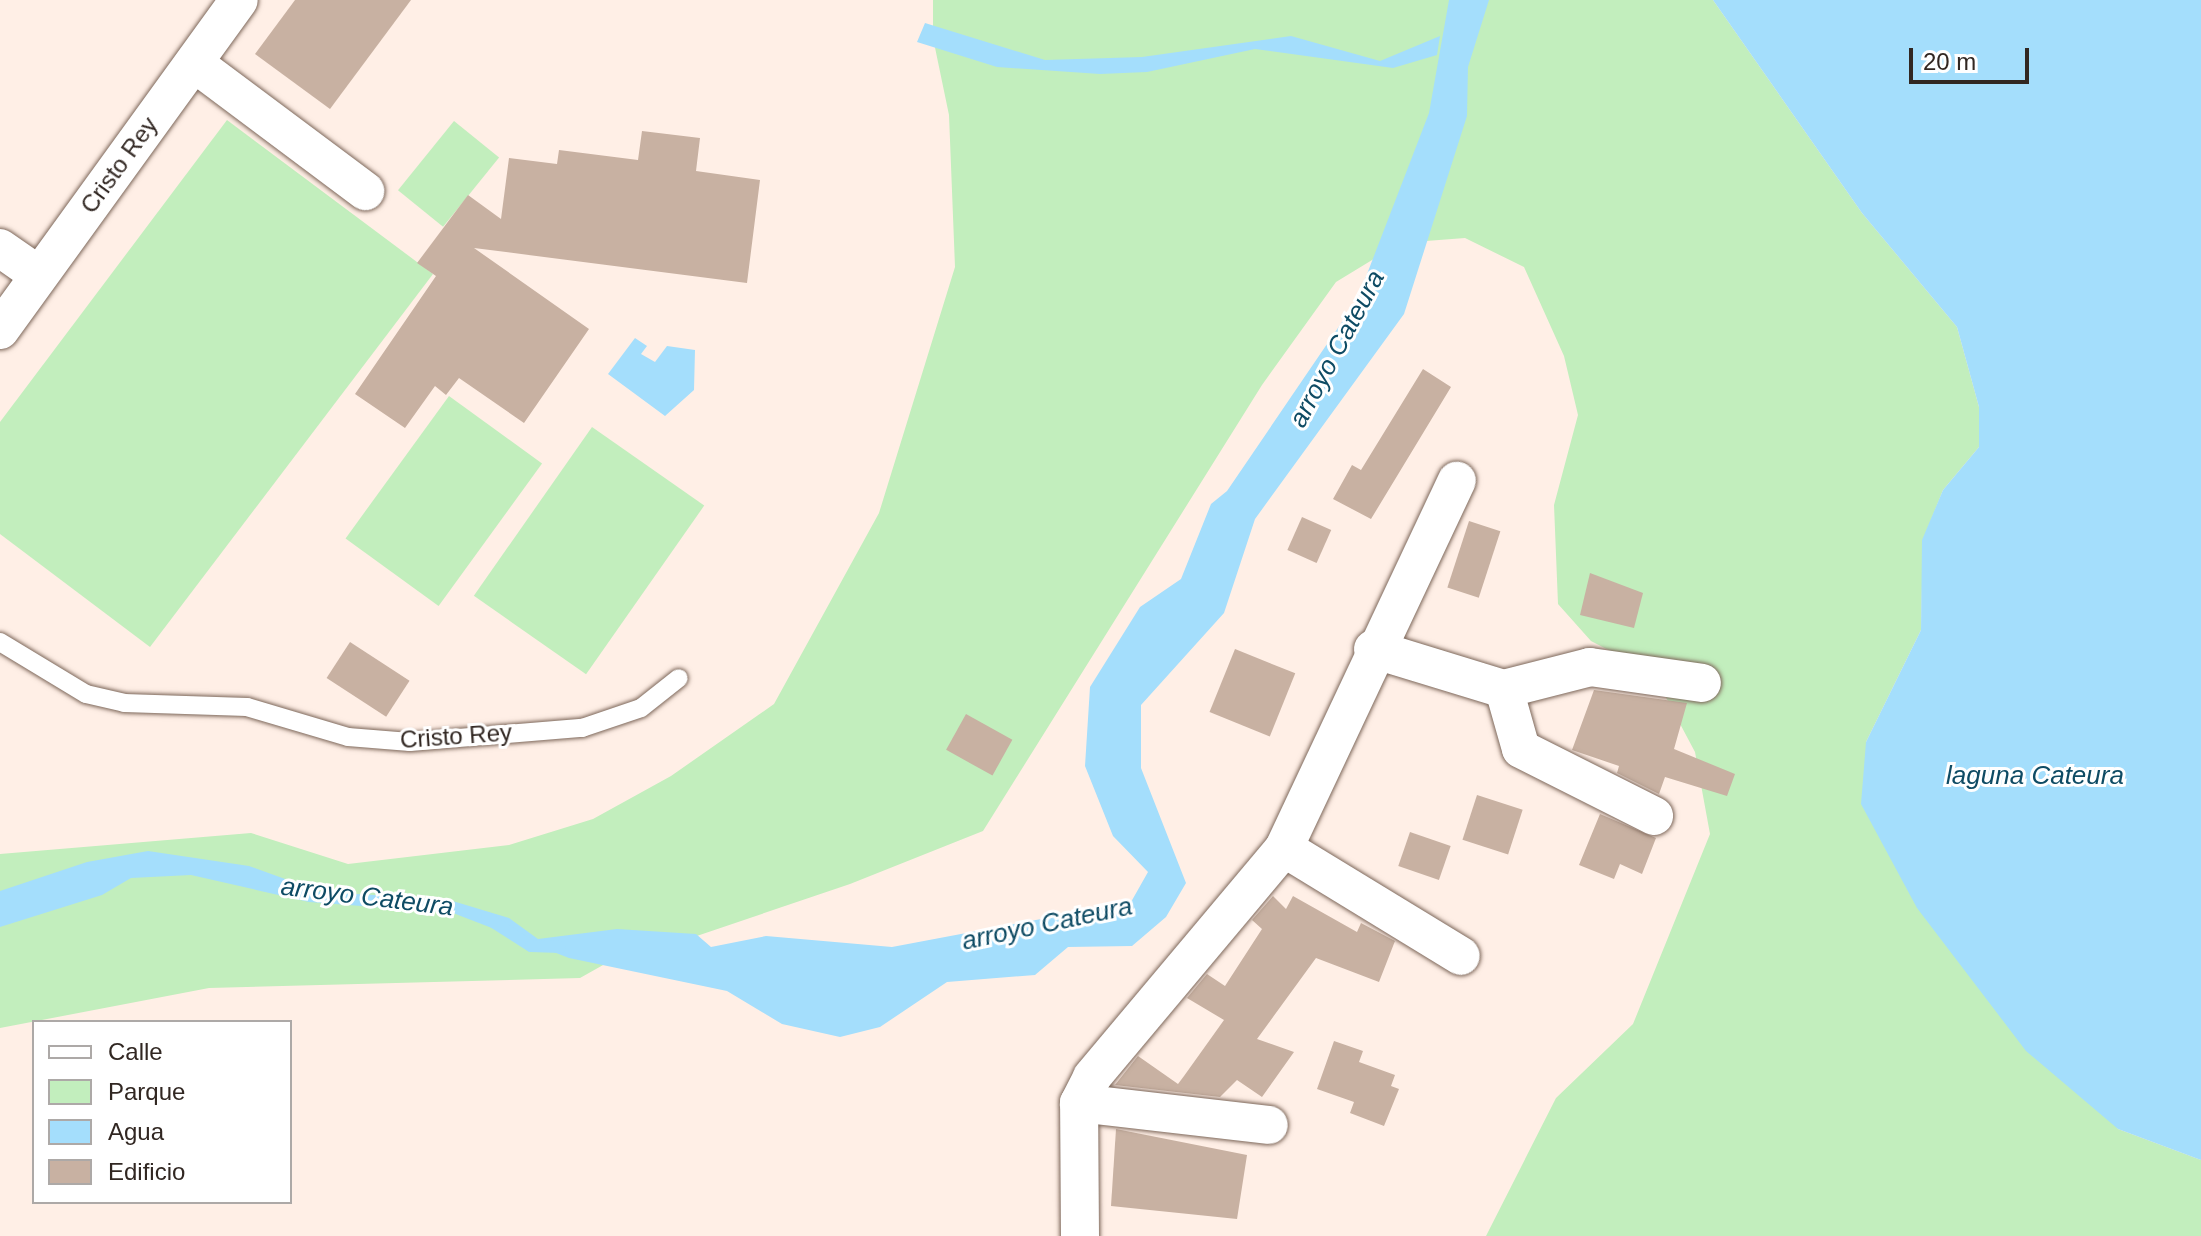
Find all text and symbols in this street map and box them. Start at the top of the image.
scale bar [1913,32,2033,82]
text: 20 m [1923,48,1976,75]
street label: Cristo Rey [74,111,164,219]
water label: arroyo Cateura [1283,265,1391,433]
street label: Cristo Rey [399,718,513,754]
water label: laguna Cateura [1946,760,2124,792]
water label: arroyo Cateura [279,871,455,923]
water label: arroyo Cateura [959,891,1135,957]
legend [32,1020,292,1204]
text: Calle [108,1038,163,1065]
text: Parque [108,1078,185,1105]
text: Agua [108,1118,164,1145]
text: Edificio [108,1158,185,1185]

